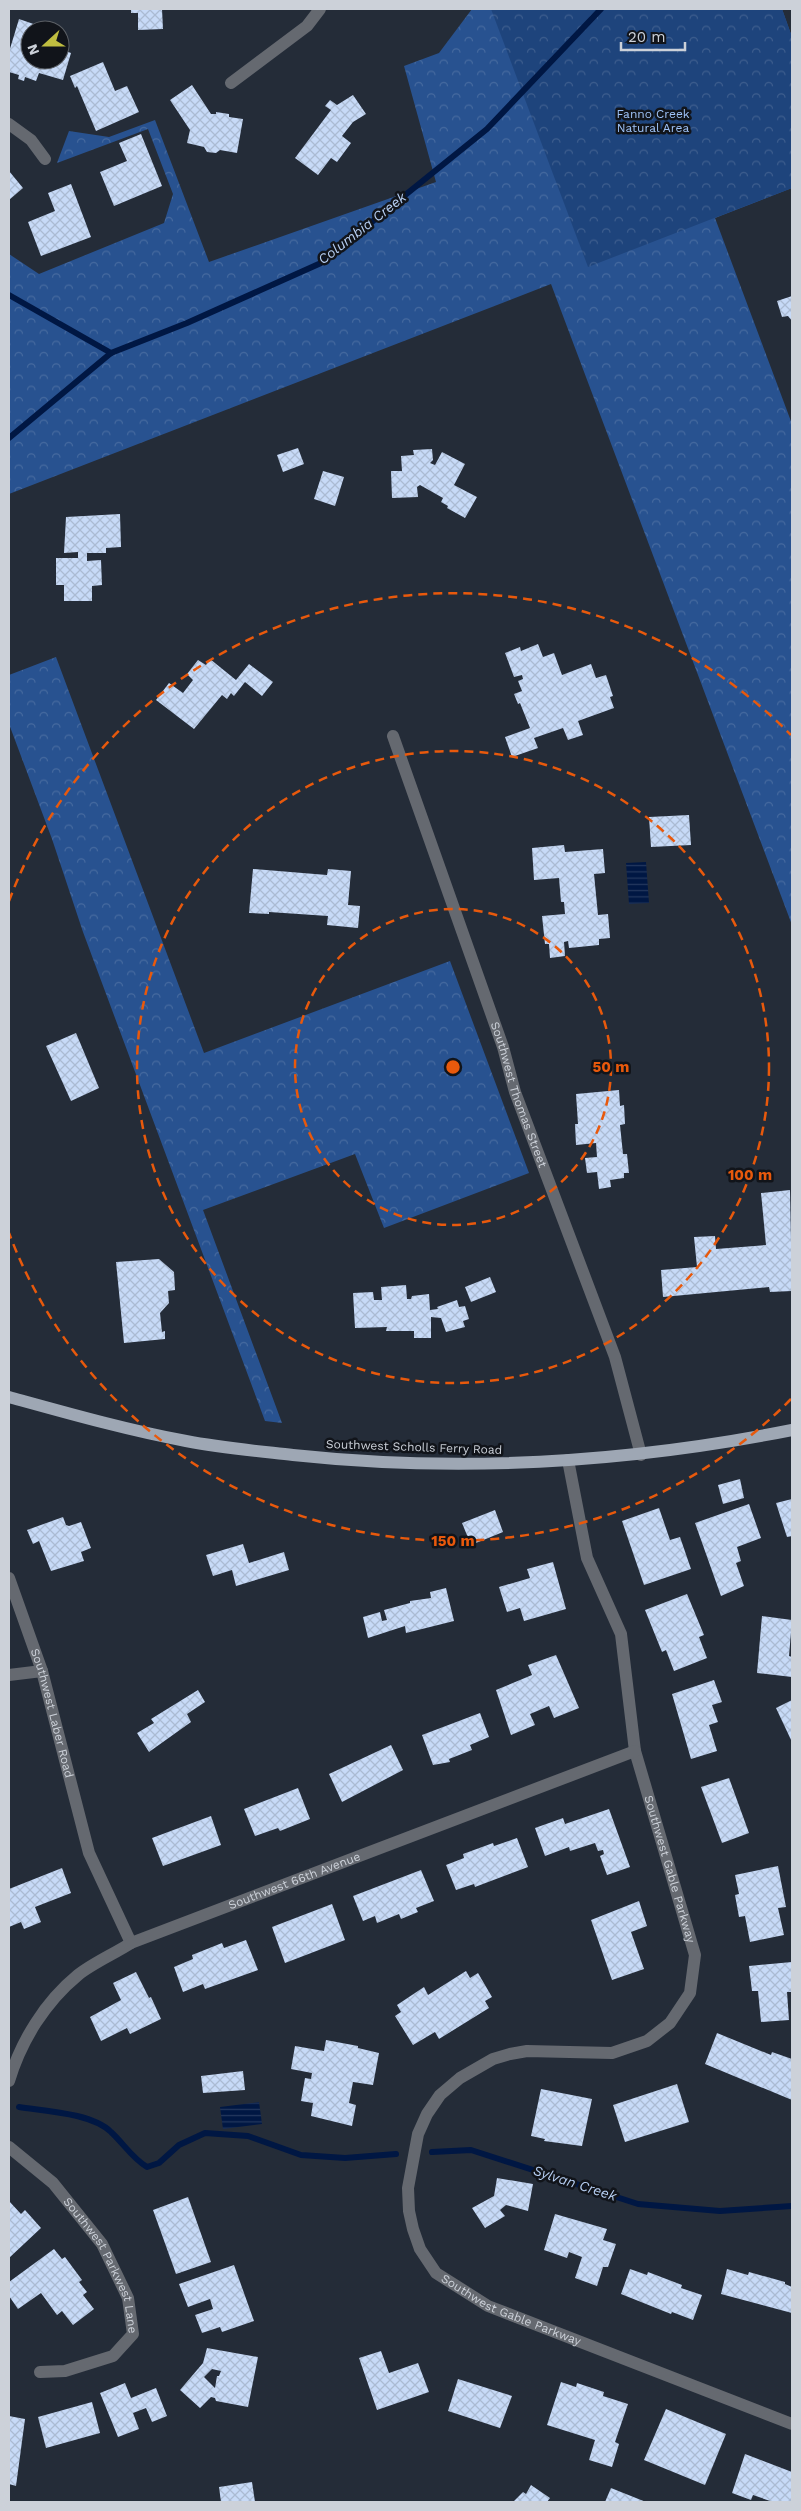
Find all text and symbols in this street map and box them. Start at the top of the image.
north arrow [20,20,70,70]
scale bar [621,20,685,52]
text: 20 m [628,28,666,46]
text: N [24,42,42,57]
park label: Fanno Creek Natural Area [616,107,690,135]
water label: Columbia Creek [315,188,409,267]
street label: Southwest Thomas Street [488,1020,550,1169]
centre of rings [444,1058,462,1076]
text: 50 m [593,1058,629,1076]
text: 100 m [728,1166,772,1184]
street label: Southwest Scholls Ferry Road [326,1437,502,1457]
text: 150 m [431,1532,475,1550]
street label: Southwest Laber Road [28,1647,76,1779]
street label: Southwest Gable Parkway [641,1794,698,1945]
street label: Southwest 66th Avenue [226,1849,362,1912]
water label: Sylvan Creek [531,2162,619,2204]
street label: Southwest Parkwest Lane [60,2195,140,2334]
street label: Southwest Gable Parkway [439,2271,584,2349]

